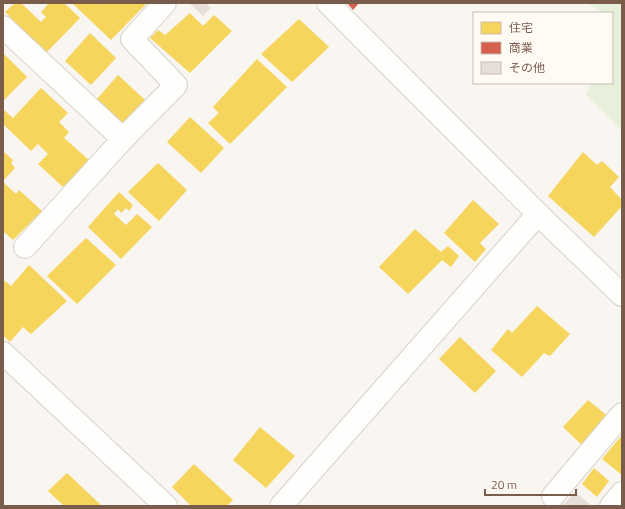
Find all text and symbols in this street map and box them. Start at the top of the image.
legend [473,12,613,84]
text: 住宅 [509,18,533,37]
text: 商業 [509,38,533,57]
text: その他 [509,58,545,77]
scale bar [485,471,576,497]
text: 20 m [491,475,517,494]

